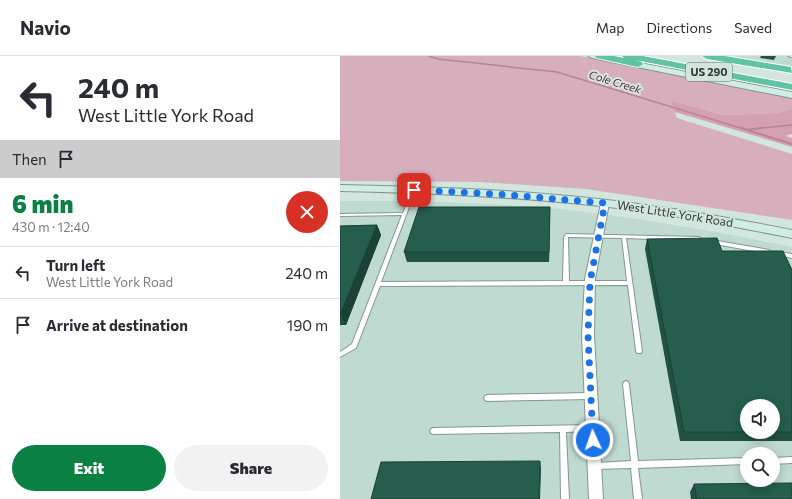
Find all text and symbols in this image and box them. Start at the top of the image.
text: Navio [20,16,71,39]
text: Map [596,19,625,36]
text: Directions [647,19,712,36]
text: Saved [734,19,772,36]
road number: US 290 [686,63,732,81]
water label: Cole Creek [587,67,644,96]
text: 240 m [78,70,159,104]
icon: left [12,72,64,124]
text: West Little York Road [78,104,254,126]
icon: arrive [55,148,77,170]
text: Then [12,150,47,168]
pin [397,173,431,207]
icon: arrive [403,179,425,201]
text: 6 min [12,189,73,218]
button: close [286,191,328,233]
street label: West Little York Road [616,197,734,229]
text: 430 m · 12:40 [12,219,90,235]
text: Turn left [46,256,105,274]
icon: left [12,262,34,284]
text: 240 m [285,264,328,282]
text: West Little York Road [46,274,173,290]
icon: arrive [12,314,34,336]
text: Arrive at destination [46,316,188,334]
text: 190 m [287,316,328,334]
map controls [740,399,780,487]
button: sound [740,399,780,439]
position arrow [572,419,614,461]
button: Exit [12,445,166,491]
button: Share [174,445,328,491]
button: search [740,447,780,487]

